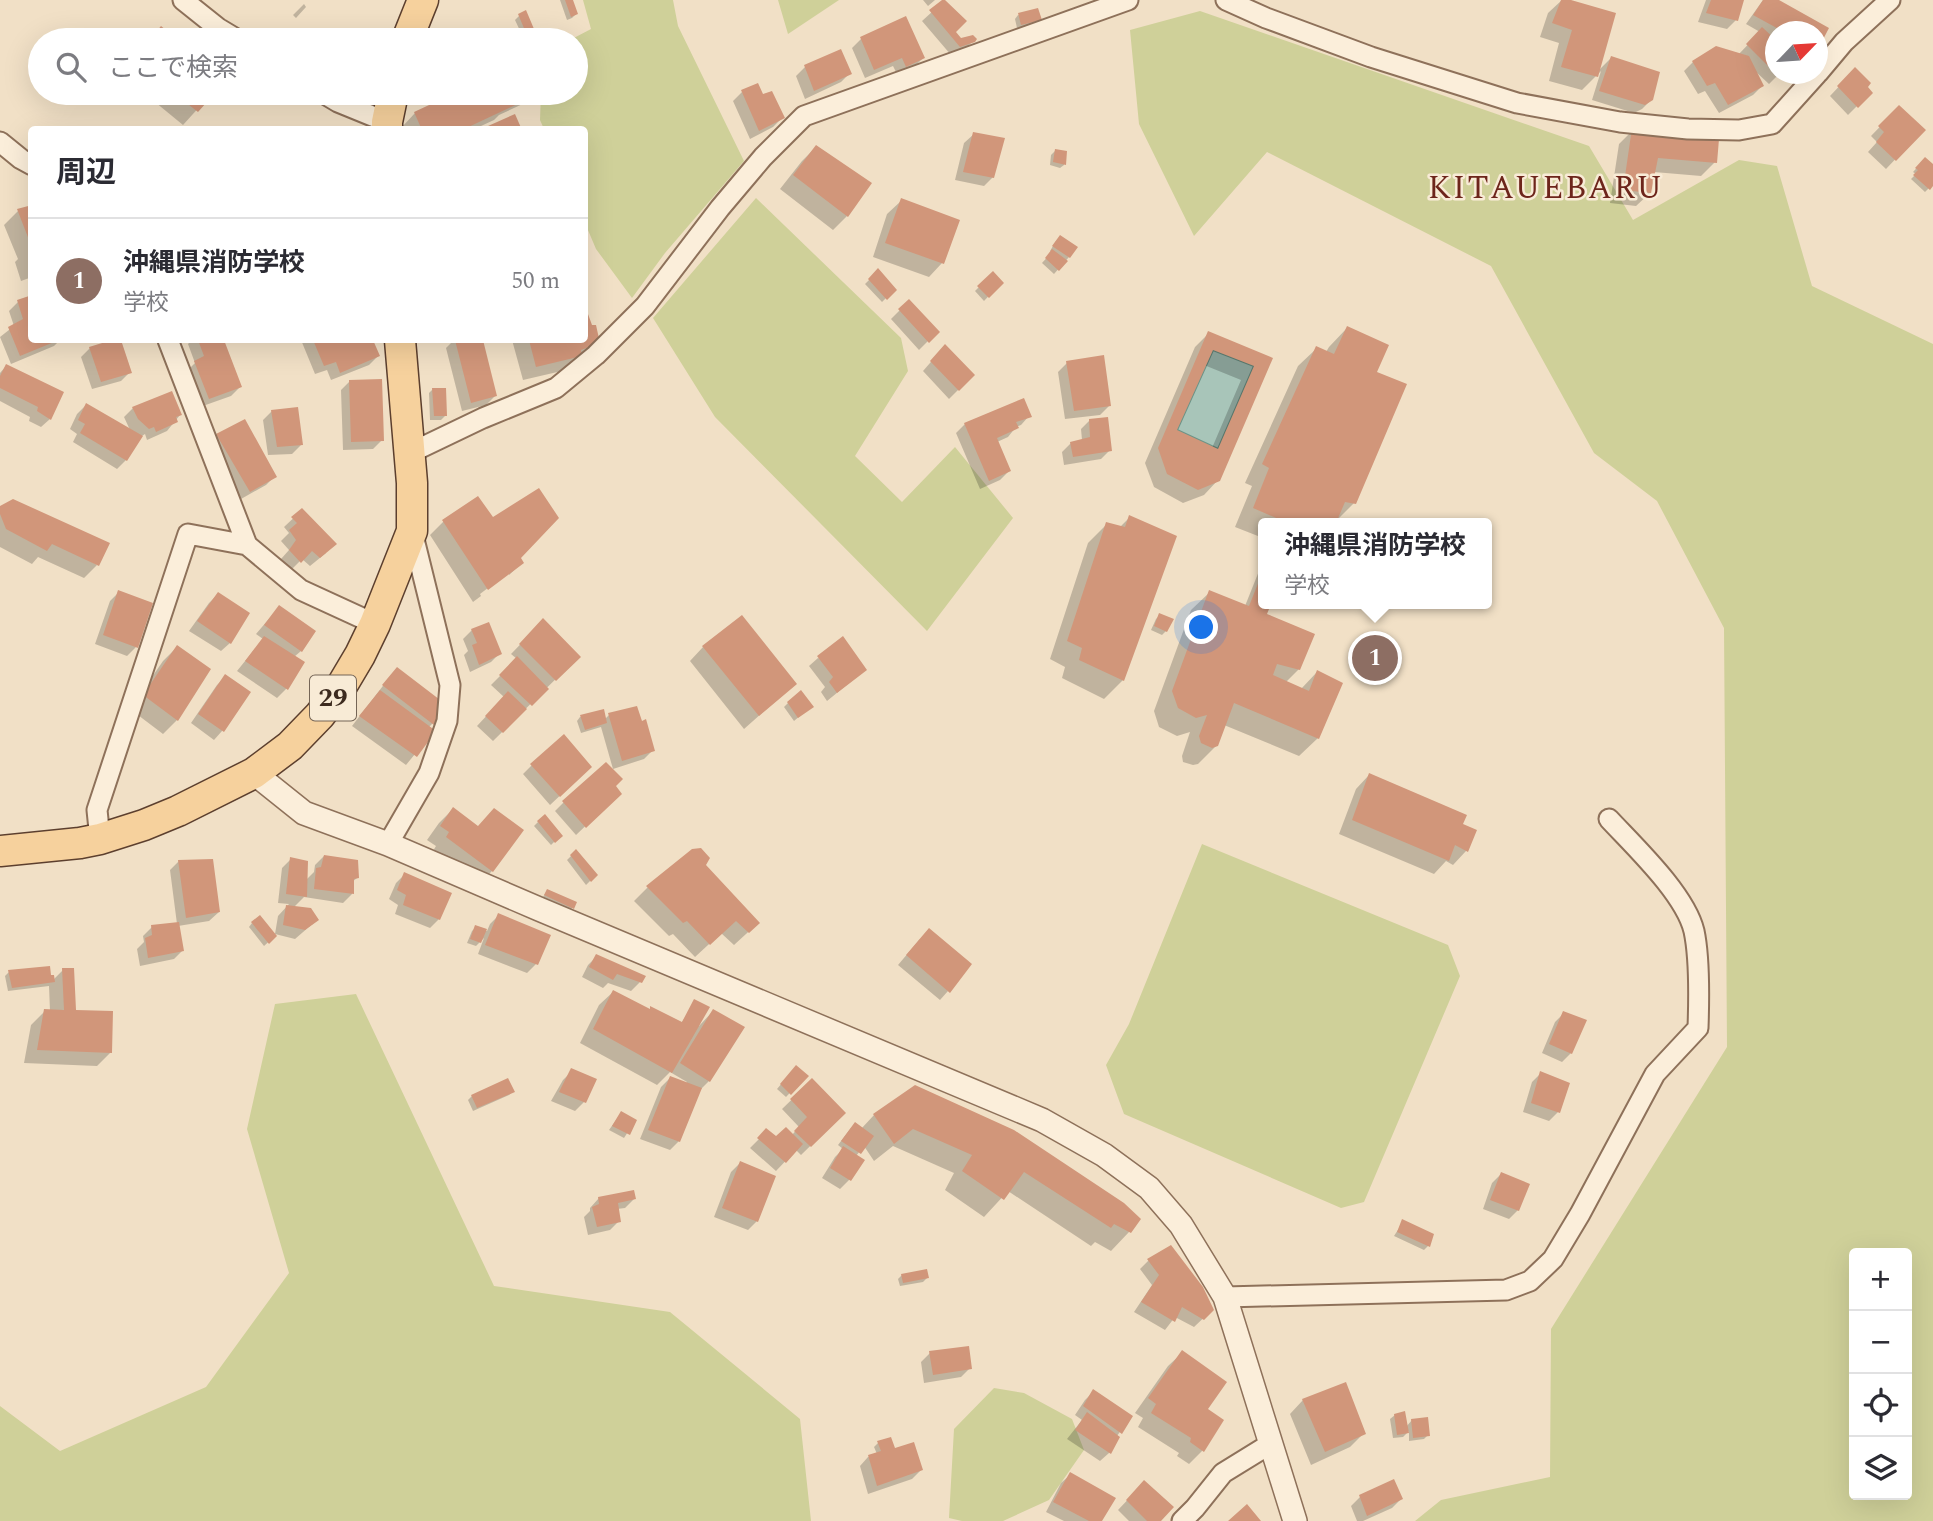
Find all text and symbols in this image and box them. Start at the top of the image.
north arrow [1765,21,1828,84]
search box [28,28,588,105]
icon: search [52,48,90,86]
text: ここで検索 [108,48,238,88]
text: 周辺 [56,150,116,196]
district label: KITAUEBARU [1428,164,1664,213]
text: 沖縄県消防学校 [123,243,305,283]
text: 1 [73,264,85,299]
text: 50 m [511,264,560,299]
text: 学校 [123,286,169,321]
popup [1258,518,1492,609]
text: 沖縄県消防学校 [1284,526,1466,566]
text: 学校 [1284,569,1330,604]
your location [1184,610,1218,644]
pin: 1 [1352,632,1398,684]
road number: 29 [310,676,356,720]
map controls [1849,1248,1912,1500]
button: + [1849,1248,1912,1311]
button: − [1849,1311,1912,1374]
button: locate [1849,1374,1912,1437]
button: layers [1849,1437,1912,1500]

